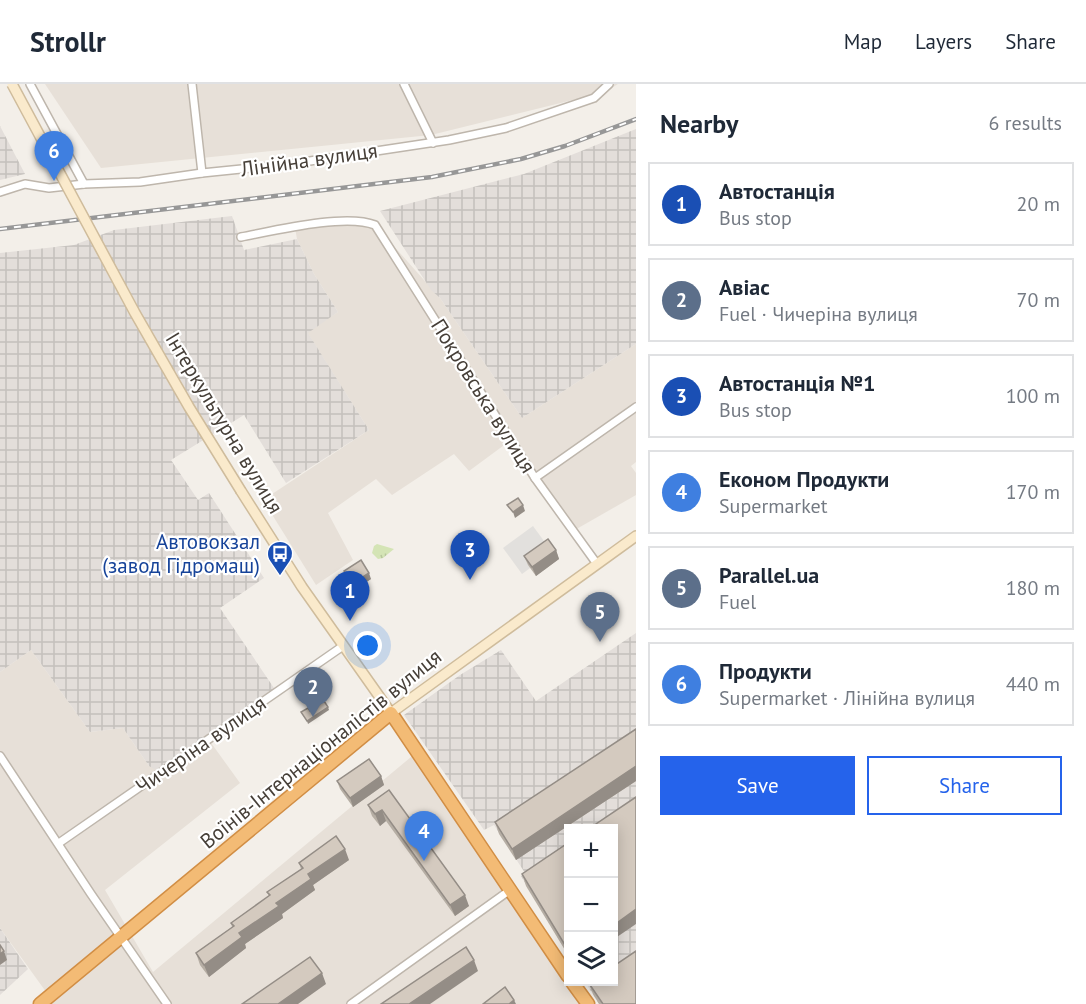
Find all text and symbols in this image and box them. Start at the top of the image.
text: Strollr [30,23,106,60]
text: Map [844,28,882,55]
text: Layers [915,28,972,55]
text: Share [1005,28,1056,55]
text: Nearby [660,107,738,140]
text: 6 results [989,110,1062,136]
pin: 6 [34,132,74,181]
street label: Лінійна вулиця [238,137,379,183]
text: Автостанція [719,177,835,205]
text: 1 [676,191,687,217]
text: 20 m [1017,191,1060,217]
text: Bus stop [719,205,792,231]
text: Авіас [719,273,770,301]
text: 2 [676,287,687,313]
text: 70 m [1017,287,1060,313]
text: Fuel · Чичеріна вулиця [719,301,918,327]
street label: Покровська вулиця [425,314,542,478]
street label: Інтеркультурна вулиця [160,327,289,518]
text: Автостанція №1 [719,369,876,397]
text: 3 [676,383,687,409]
text: 100 m [1006,383,1060,409]
text: Bus stop [719,397,792,423]
text: Економ Продукти [719,465,889,493]
text: 4 [676,479,687,505]
text: 170 m [1006,479,1060,505]
text: Supermarket [719,493,827,519]
place label: Автовокзал (завод Гідромаш) [102,528,260,579]
pin: 3 [450,530,490,580]
bus stop icon: Автовокзал (завод Гідромаш) [265,539,295,577]
text: Parallel.ua [719,561,819,589]
pin: 1 [330,572,370,621]
text: 5 [676,575,687,601]
text: 180 m [1006,575,1060,601]
text: Fuel [719,589,756,615]
pin: 5 [580,592,620,642]
your location [353,631,382,660]
street label: Воїнів-Інтернаціоналістів вулиця [195,643,447,854]
text: Продукти [719,657,812,685]
pin: 2 [294,668,332,717]
text: 6 [676,671,687,697]
text: 440 m [1006,671,1060,697]
text: Supermarket · Лінійна вулиця [719,685,975,711]
street label: Чичеріна вулиця [130,690,271,800]
button: Save [660,756,855,815]
button: Share [867,756,1062,815]
pin: 4 [404,812,444,861]
map controls [564,824,618,986]
button: + [564,824,618,878]
button: − [564,878,618,932]
button: layers [564,932,618,986]

